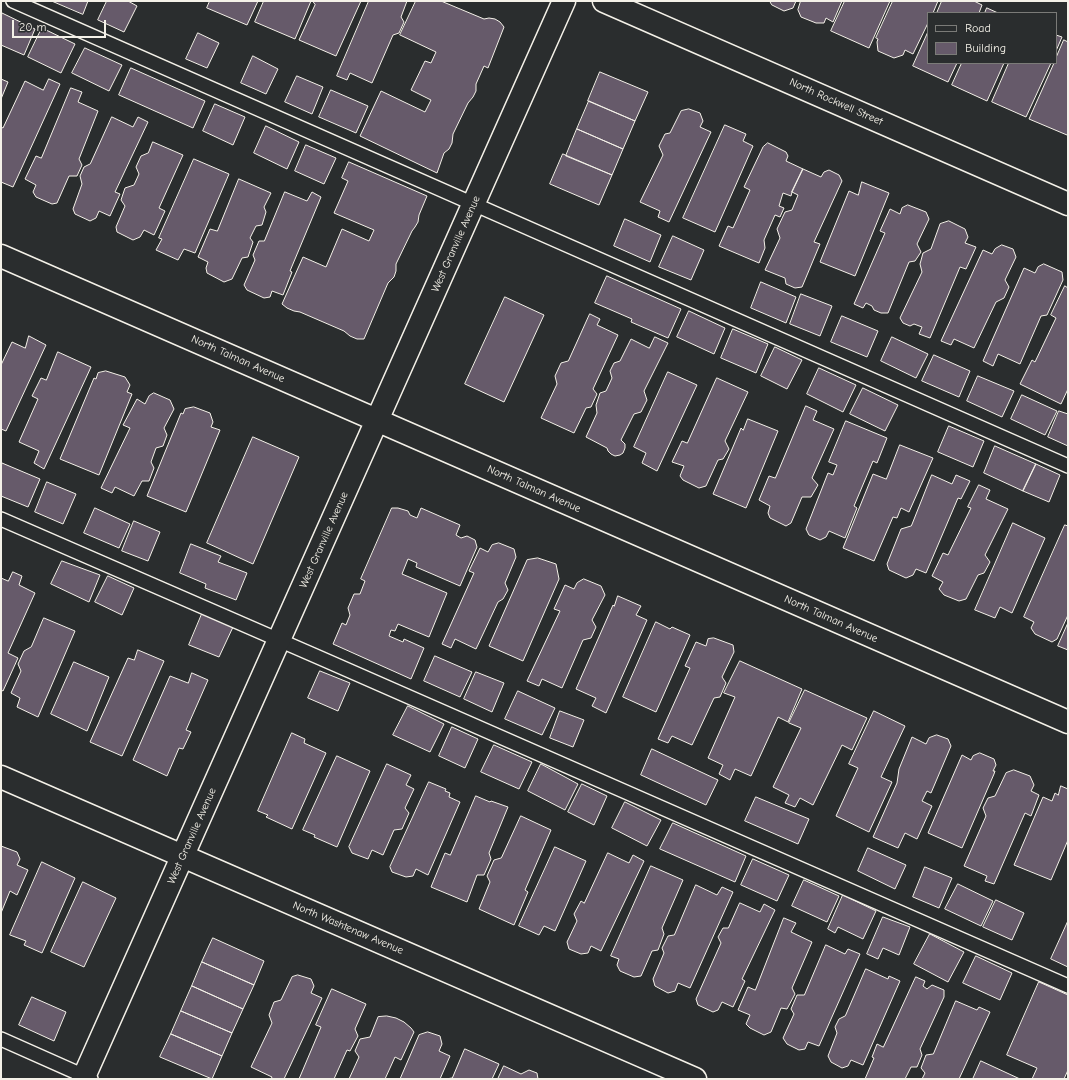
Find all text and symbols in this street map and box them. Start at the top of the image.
scale bar [14,12,108,38]
legend [927,12,1057,64]
text: 20 m [19,20,47,34]
text: Road [965,21,991,35]
text: Building [965,41,1006,55]
street label: North Rockwell Street [787,75,885,129]
street label: West Granville Avenue [429,194,483,294]
street label: North Talman Avenue [189,332,287,386]
street label: North Talman Avenue [485,462,583,516]
street label: West Granville Avenue [297,490,351,590]
street label: North Talman Avenue [782,592,880,646]
street label: West Granville Avenue [165,786,219,886]
street label: North Washtenaw Avenue [291,899,405,957]

